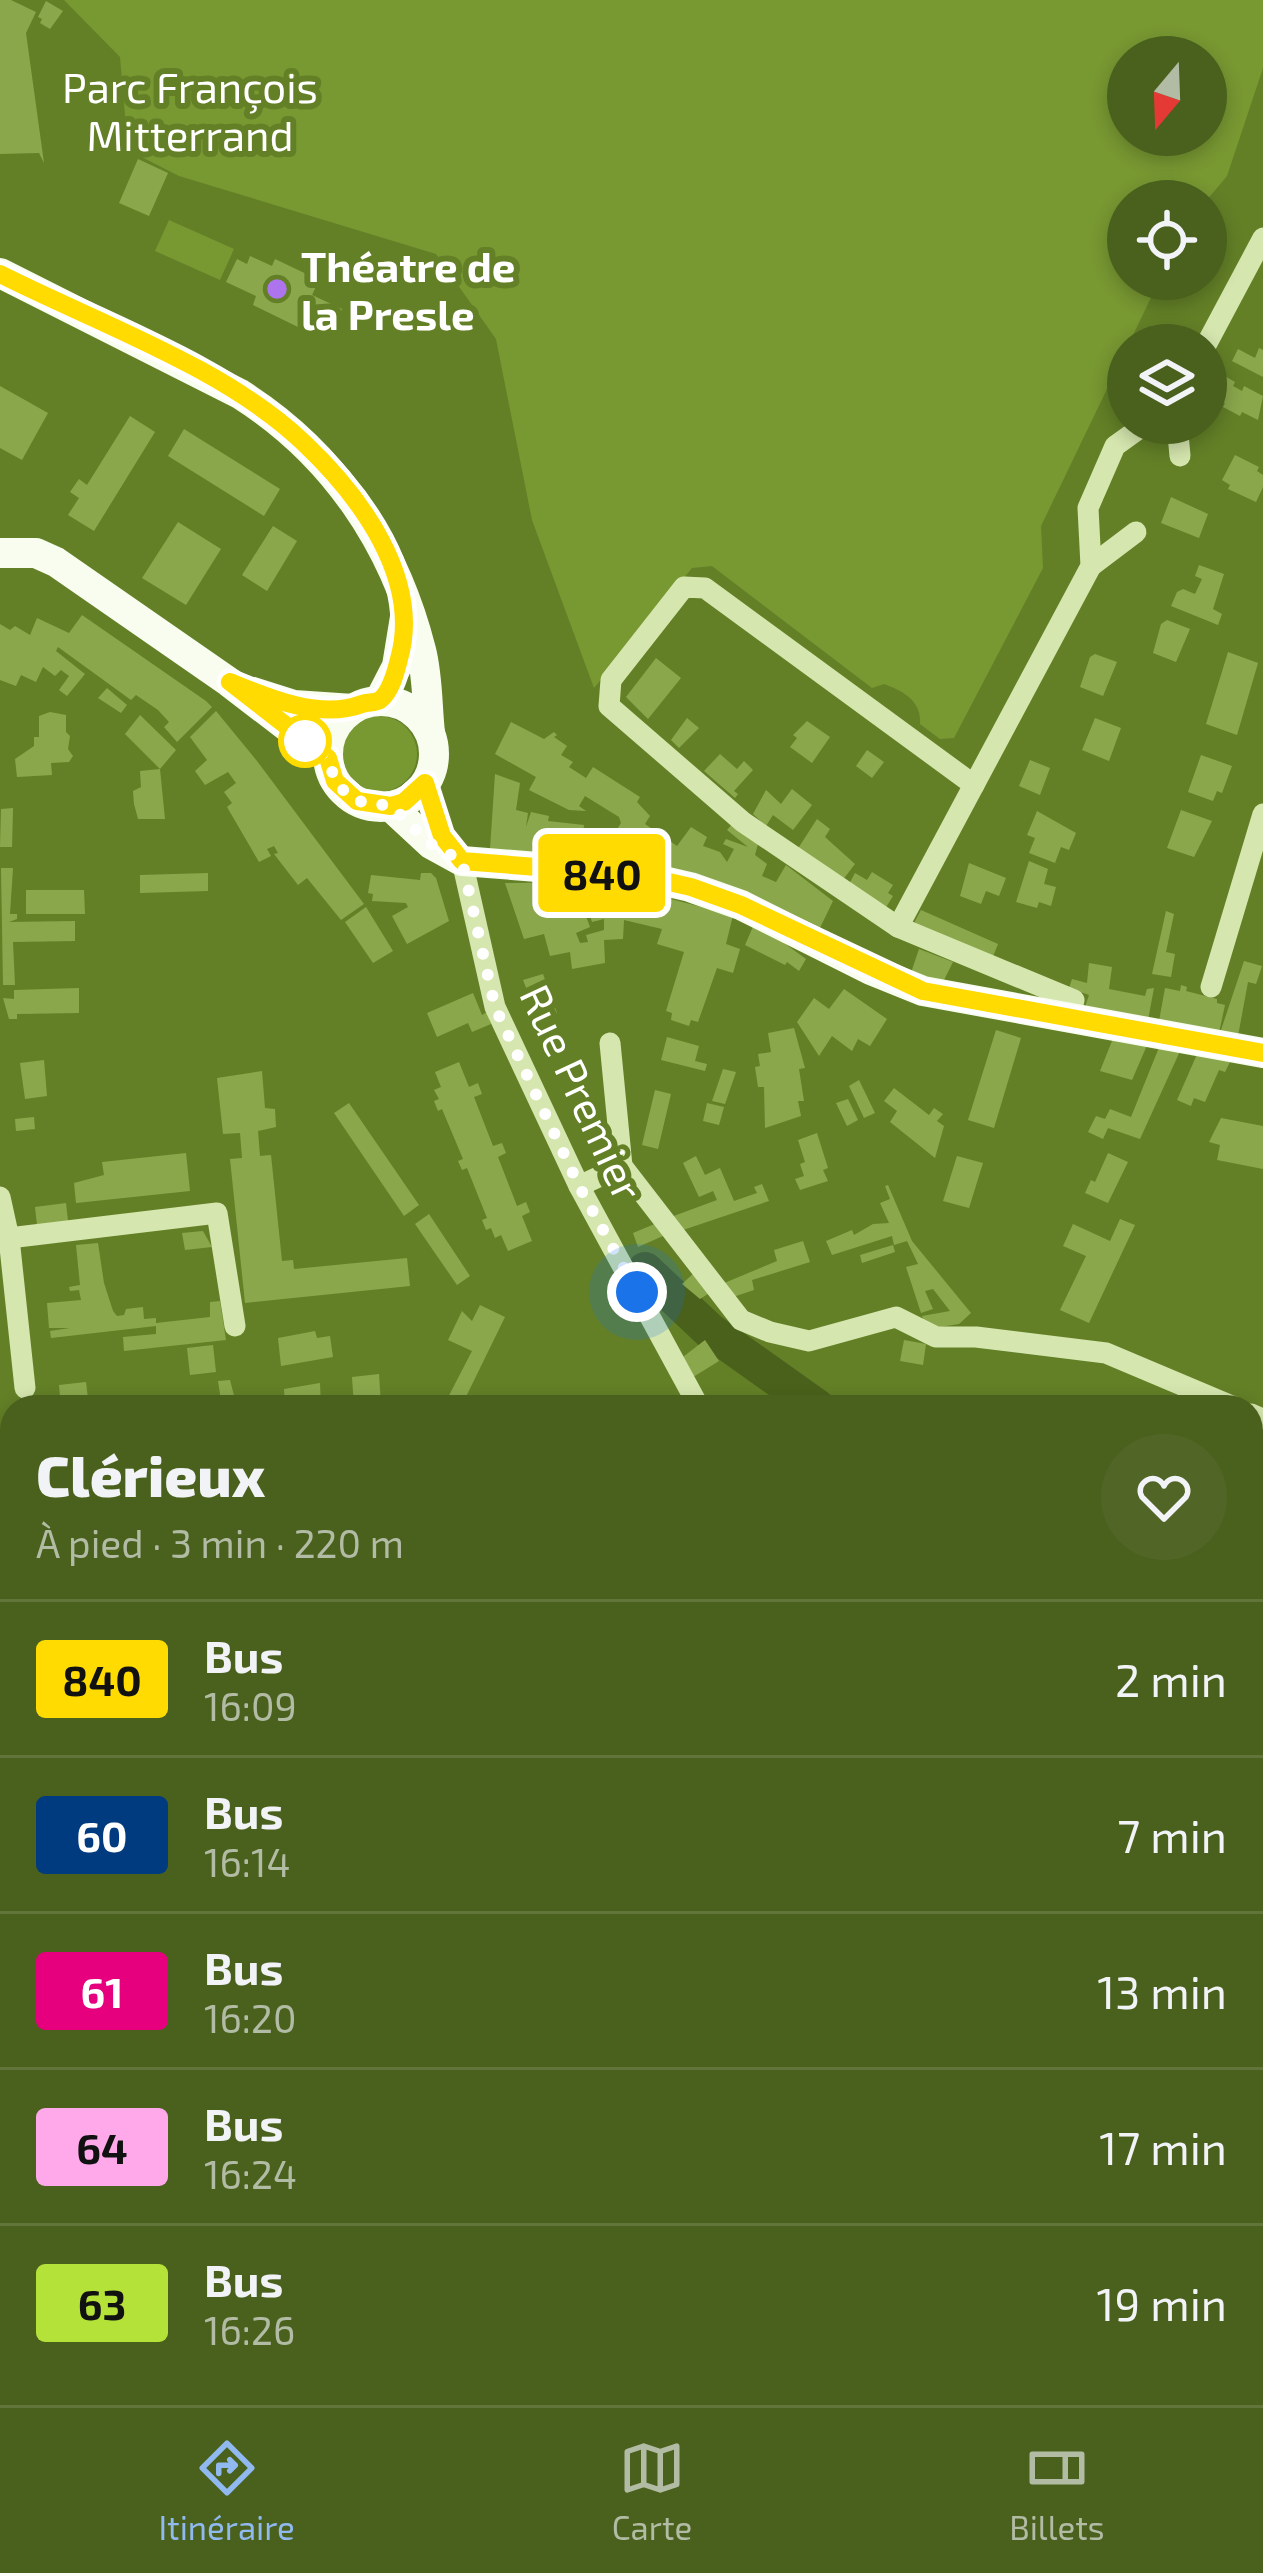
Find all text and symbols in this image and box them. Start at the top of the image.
north arrow [1107,36,1227,156]
map controls [1107,36,1227,444]
park label: Parc François Mitterrand [62,61,318,159]
button: locate [1107,180,1227,300]
place label: Théatre de la Presle [301,240,515,338]
marker: Théatre de la Presle [264,276,290,302]
button: layers [1107,324,1227,444]
unlabelled marker [280,716,330,766]
line badge: 840 [533,834,671,912]
text: 840 [562,848,642,898]
street label: Rue Premier [511,976,655,1208]
your location [607,1262,667,1322]
button: heart [1101,1434,1227,1560]
text: Clérieux [36,1440,265,1508]
text: À pied · 3 min · 220 m [36,1519,404,1566]
text: Bus [204,1628,283,1682]
text: 2 min [1115,1652,1227,1706]
text: 840 [62,1654,142,1704]
text: 16:09 [204,1682,297,1729]
text: Bus [204,1784,283,1838]
text: 7 min [1117,1808,1227,1862]
text: 60 [76,1810,128,1860]
text: 16:14 [204,1838,291,1885]
text: Bus [204,1940,283,1994]
text: 13 min [1097,1964,1227,2018]
text: 61 [81,1966,123,2016]
text: 16:20 [204,1994,296,2041]
text: Bus [204,2096,283,2150]
text: 17 min [1099,2120,1227,2174]
text: 64 [76,2122,128,2172]
text: 16:24 [204,2150,297,2197]
text: Bus [204,2252,283,2306]
text: 19 min [1097,2276,1227,2330]
text: 63 [78,2278,126,2328]
text: 16:26 [204,2306,295,2353]
tab: Itinéraire [158,2435,295,2547]
tab: Carte [612,2435,692,2547]
tab: Billets [1009,2435,1105,2547]

